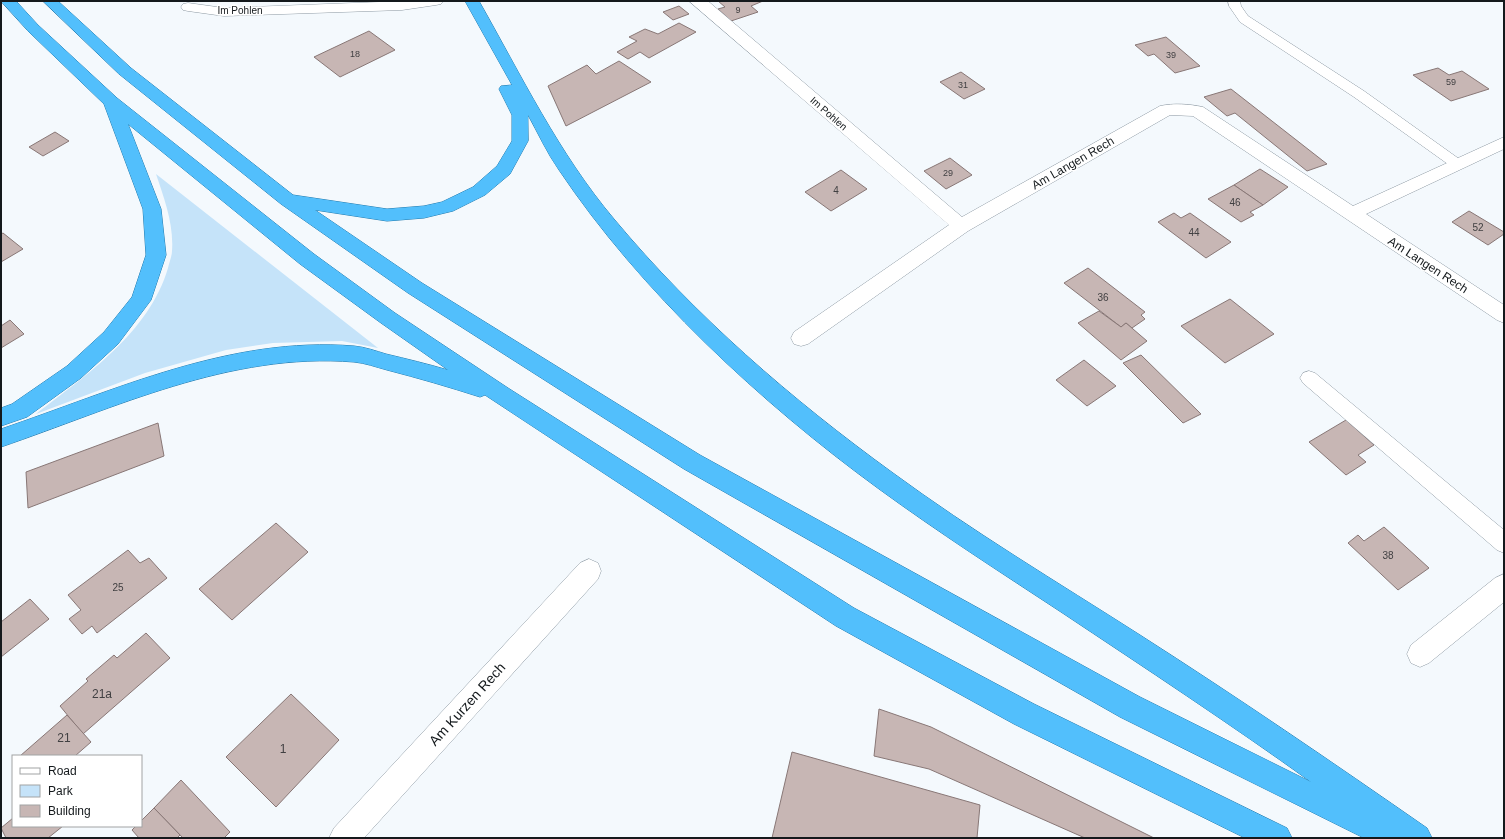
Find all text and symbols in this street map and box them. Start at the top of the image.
street label: Im Pohlen [217,5,263,16]
house number: 9 [735,5,741,15]
house number: 18 [350,49,360,59]
house number: 39 [1166,50,1176,60]
house number: 59 [1446,77,1456,87]
house number: 31 [958,80,968,90]
street label: Im Pohlen [808,94,849,132]
street label: Am Langen Rech [1029,134,1117,192]
house number: 29 [943,168,953,178]
house number: 4 [833,185,839,196]
house number: 46 [1229,197,1241,208]
house number: 52 [1472,222,1484,233]
house number: 44 [1188,227,1200,238]
street label: Am Langen Rech [1385,234,1471,296]
house number: 36 [1097,292,1109,303]
house number: 38 [1382,550,1394,561]
house number: 25 [112,582,124,593]
street label: Am Kurzen Rech [426,659,508,749]
house number: 21a [92,687,112,701]
house number: 21 [57,731,71,745]
house number: 1 [280,742,287,756]
legend [12,755,142,827]
text: Road [48,764,77,778]
text: Park [48,784,74,798]
text: Building [48,804,91,818]

